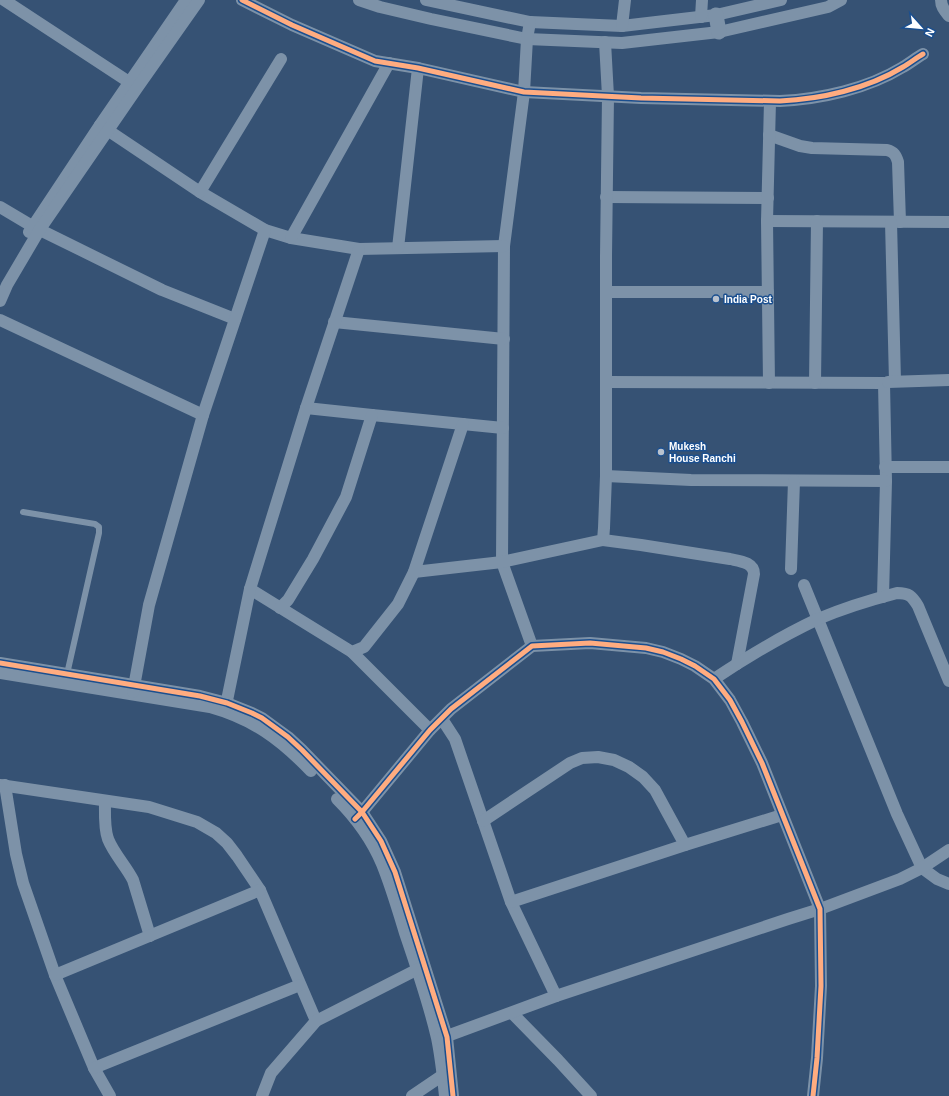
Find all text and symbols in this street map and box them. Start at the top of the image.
north arrow [901,8,941,48]
text: N [923,26,937,39]
marker: India Post [711,294,721,304]
place label: India Post [724,294,772,305]
place label: Mukesh House Ranchi [669,441,736,464]
marker: Mukesh House Ranchi [656,447,666,457]

